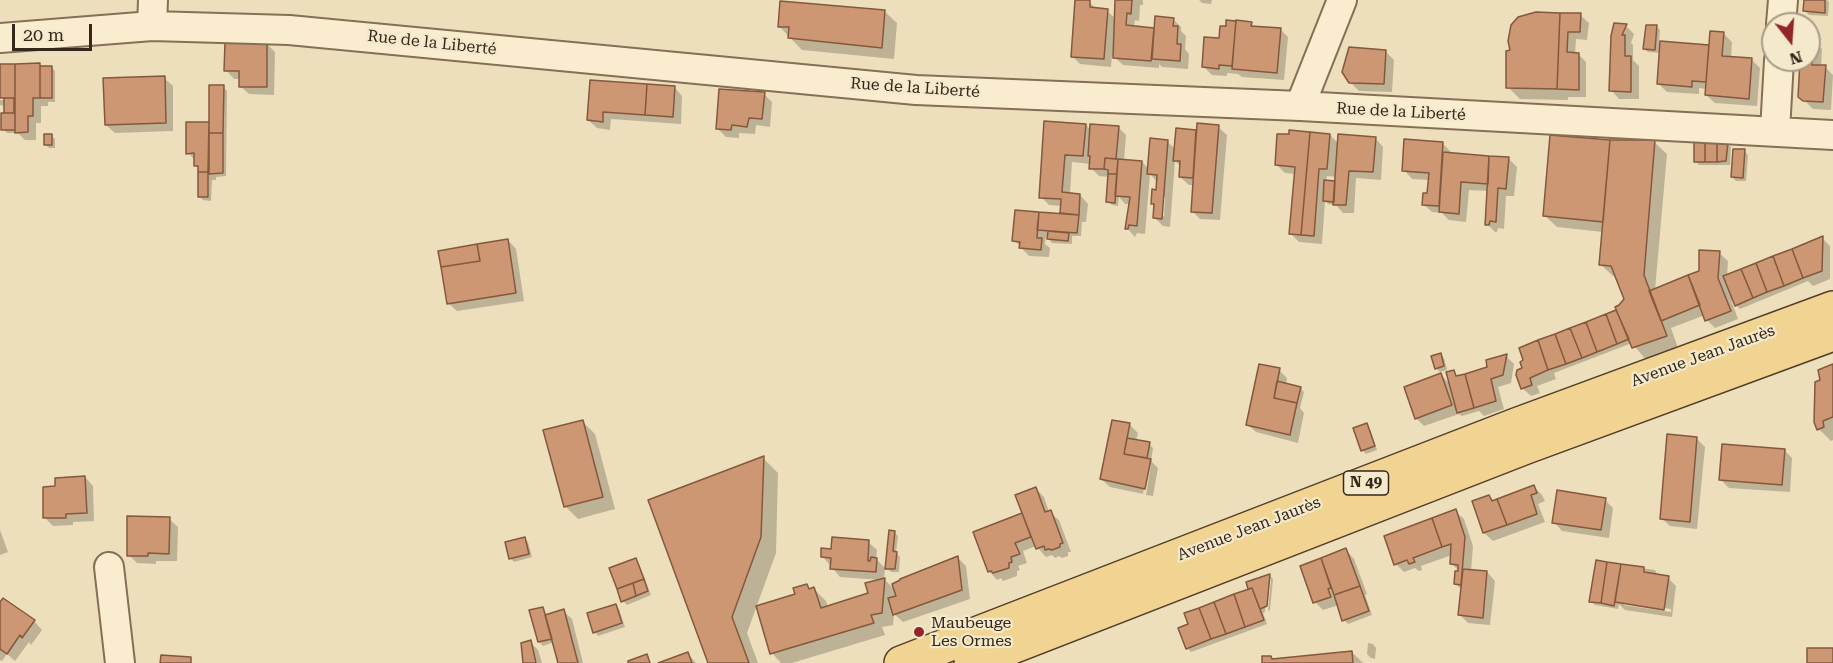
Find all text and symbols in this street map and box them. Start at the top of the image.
scale bar [15,12,94,50]
north arrow [1761,12,1821,72]
text: 20 m [23,24,64,45]
street label: Rue de la Liberté [366,27,498,59]
text: N [1787,47,1805,69]
street label: Rue de la Liberté [850,74,980,102]
street label: Rue de la Liberté [1336,99,1466,125]
street label: Avenue Jean Jaurès [1628,321,1778,391]
road number: N 49 [1344,471,1388,495]
street label: Avenue Jean Jaurès [1175,493,1323,565]
place label: Maubeuge Les Ormes [931,613,1012,651]
marker: Maubeuge Les Ormes [912,625,926,639]

